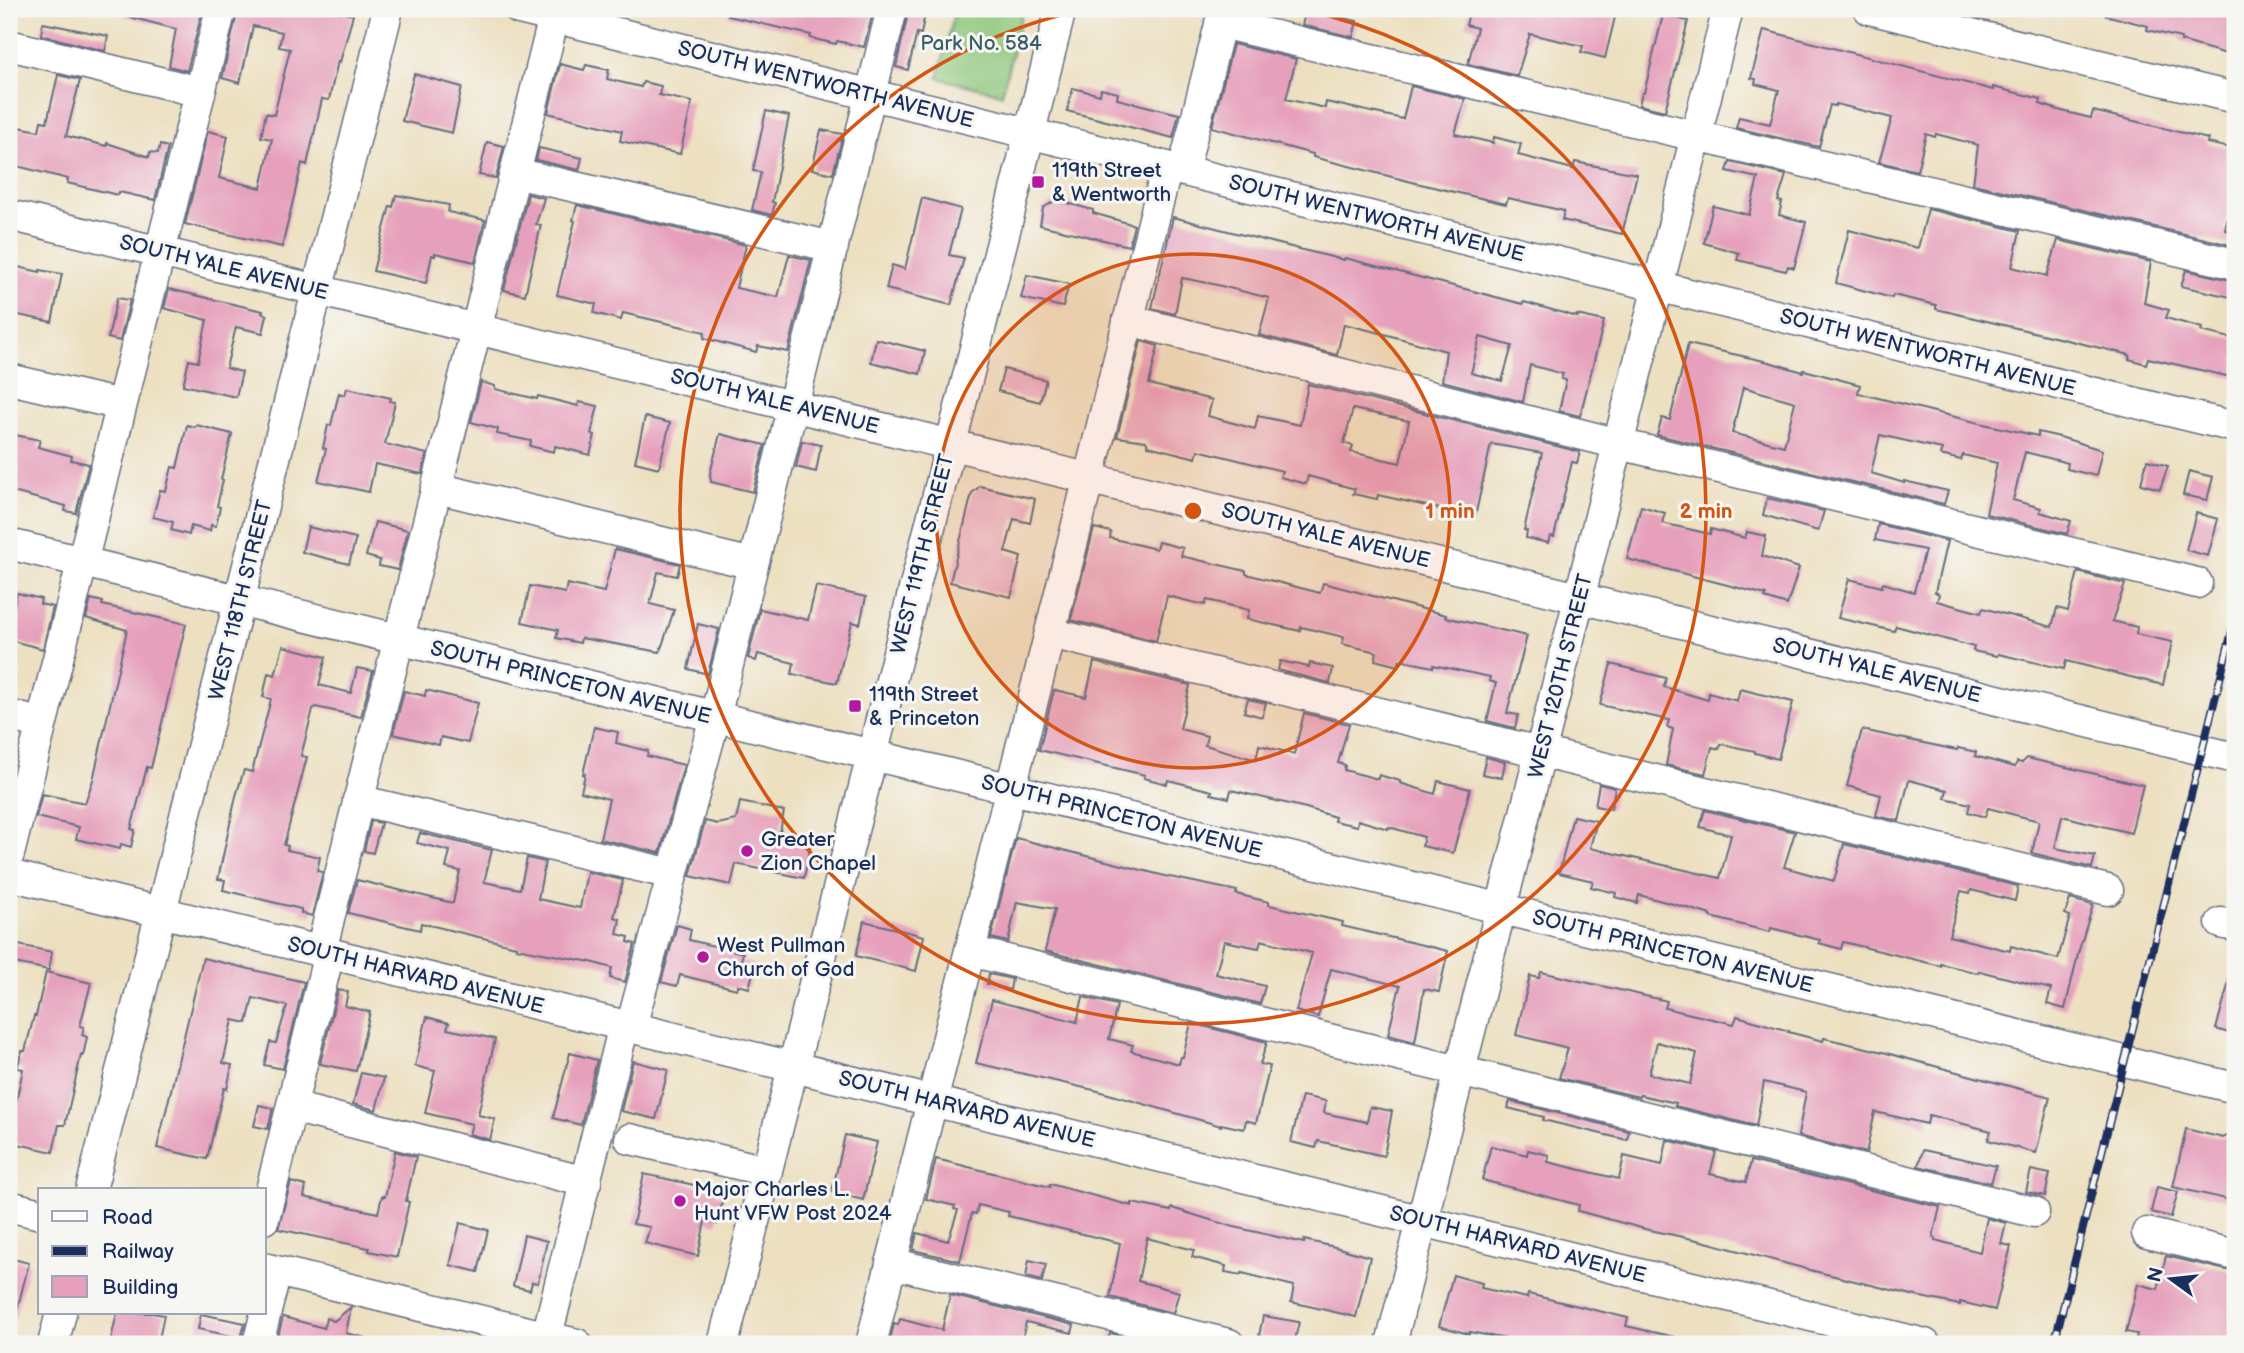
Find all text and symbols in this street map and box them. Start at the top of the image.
park label: Park No. 584 [920,31,1042,56]
street label: SOUTH WENTWORTH AVENUE [675,36,976,133]
place label: 119th Street & Wentworth [1052,158,1171,207]
street label: SOUTH WENTWORTH AVENUE [1226,170,1527,267]
marker: 119th Street & Wentworth [1030,174,1046,190]
street label: SOUTH YALE AVENUE [117,229,331,306]
street label: SOUTH WENTWORTH AVENUE [1777,304,2078,401]
street label: SOUTH YALE AVENUE [668,363,882,440]
street label: WEST 119TH STREET [886,451,960,657]
street label: WEST 118TH STREET [204,497,278,703]
street label: SOUTH YALE AVENUE [1219,497,1433,574]
centre of rings [1181,499,1205,523]
text: 1 min [1425,499,1475,524]
text: 2 min [1679,499,1733,524]
street label: WEST 120TH STREET [1523,571,1598,781]
street label: SOUTH YALE AVENUE [1770,632,1984,709]
street label: SOUTH PRINCETON AVENUE [428,635,714,730]
place label: 119th Street & Princeton [869,682,979,731]
marker: 119th Street & Princeton [847,698,863,714]
street label: SOUTH PRINCETON AVENUE [979,769,1265,864]
place label: Greater Zion Chapel [760,827,876,876]
marker: Greater Zion Chapel [739,843,755,859]
street label: SOUTH PRINCETON AVENUE [1530,904,1816,999]
street label: SOUTH HARVARD AVENUE [285,931,547,1019]
place label: West Pullman Church of God [717,933,854,982]
marker: West Pullman Church of God [695,949,711,965]
street label: SOUTH HARVARD AVENUE [836,1065,1098,1153]
place label: Major Charles L. Hunt VFW Post 2024 [694,1177,892,1226]
legend [38,1188,266,1314]
marker: Major Charles L. Hunt VFW Post 2024 [672,1193,688,1209]
street label: SOUTH HARVARD AVENUE [1387,1200,1649,1288]
text: Road [102,1205,153,1230]
text: Railway [102,1239,174,1264]
north arrow [2136,1244,2206,1314]
text: N [2143,1265,2169,1285]
text: Building [102,1275,178,1300]

